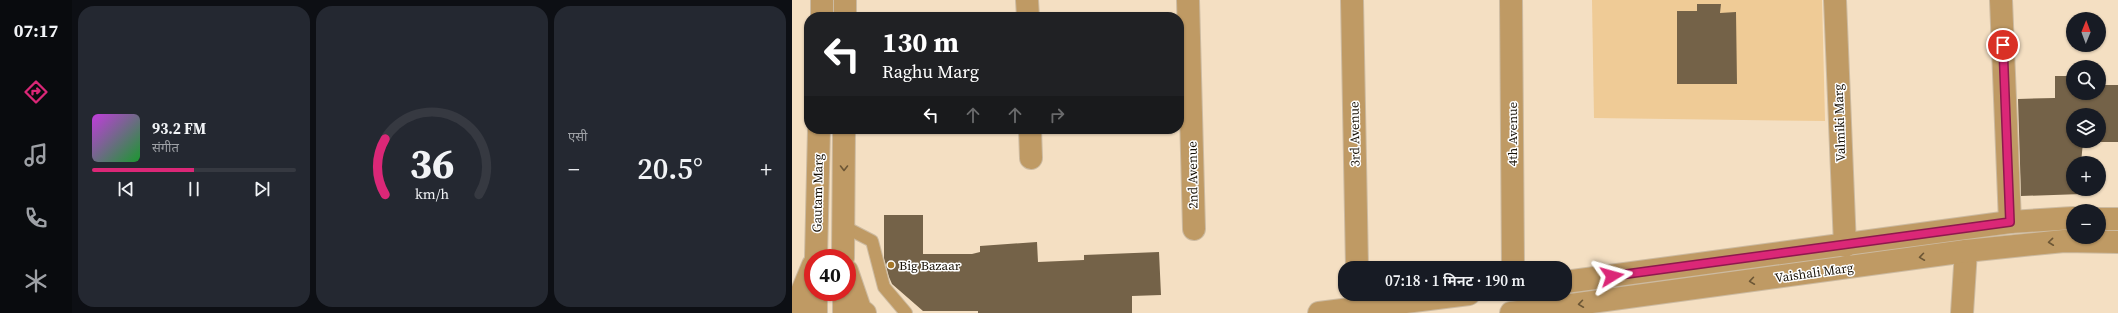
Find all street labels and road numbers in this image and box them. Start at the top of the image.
street label: Valmiki Marg [1830,83,1849,162]
street label: 3rd Avenue [1345,101,1364,167]
street label: 4th Avenue [1504,102,1521,166]
street label: 2nd Avenue [1183,141,1202,209]
street label: Gautam Marg [808,153,827,233]
street label: Vaishali Marg [1774,259,1855,286]

